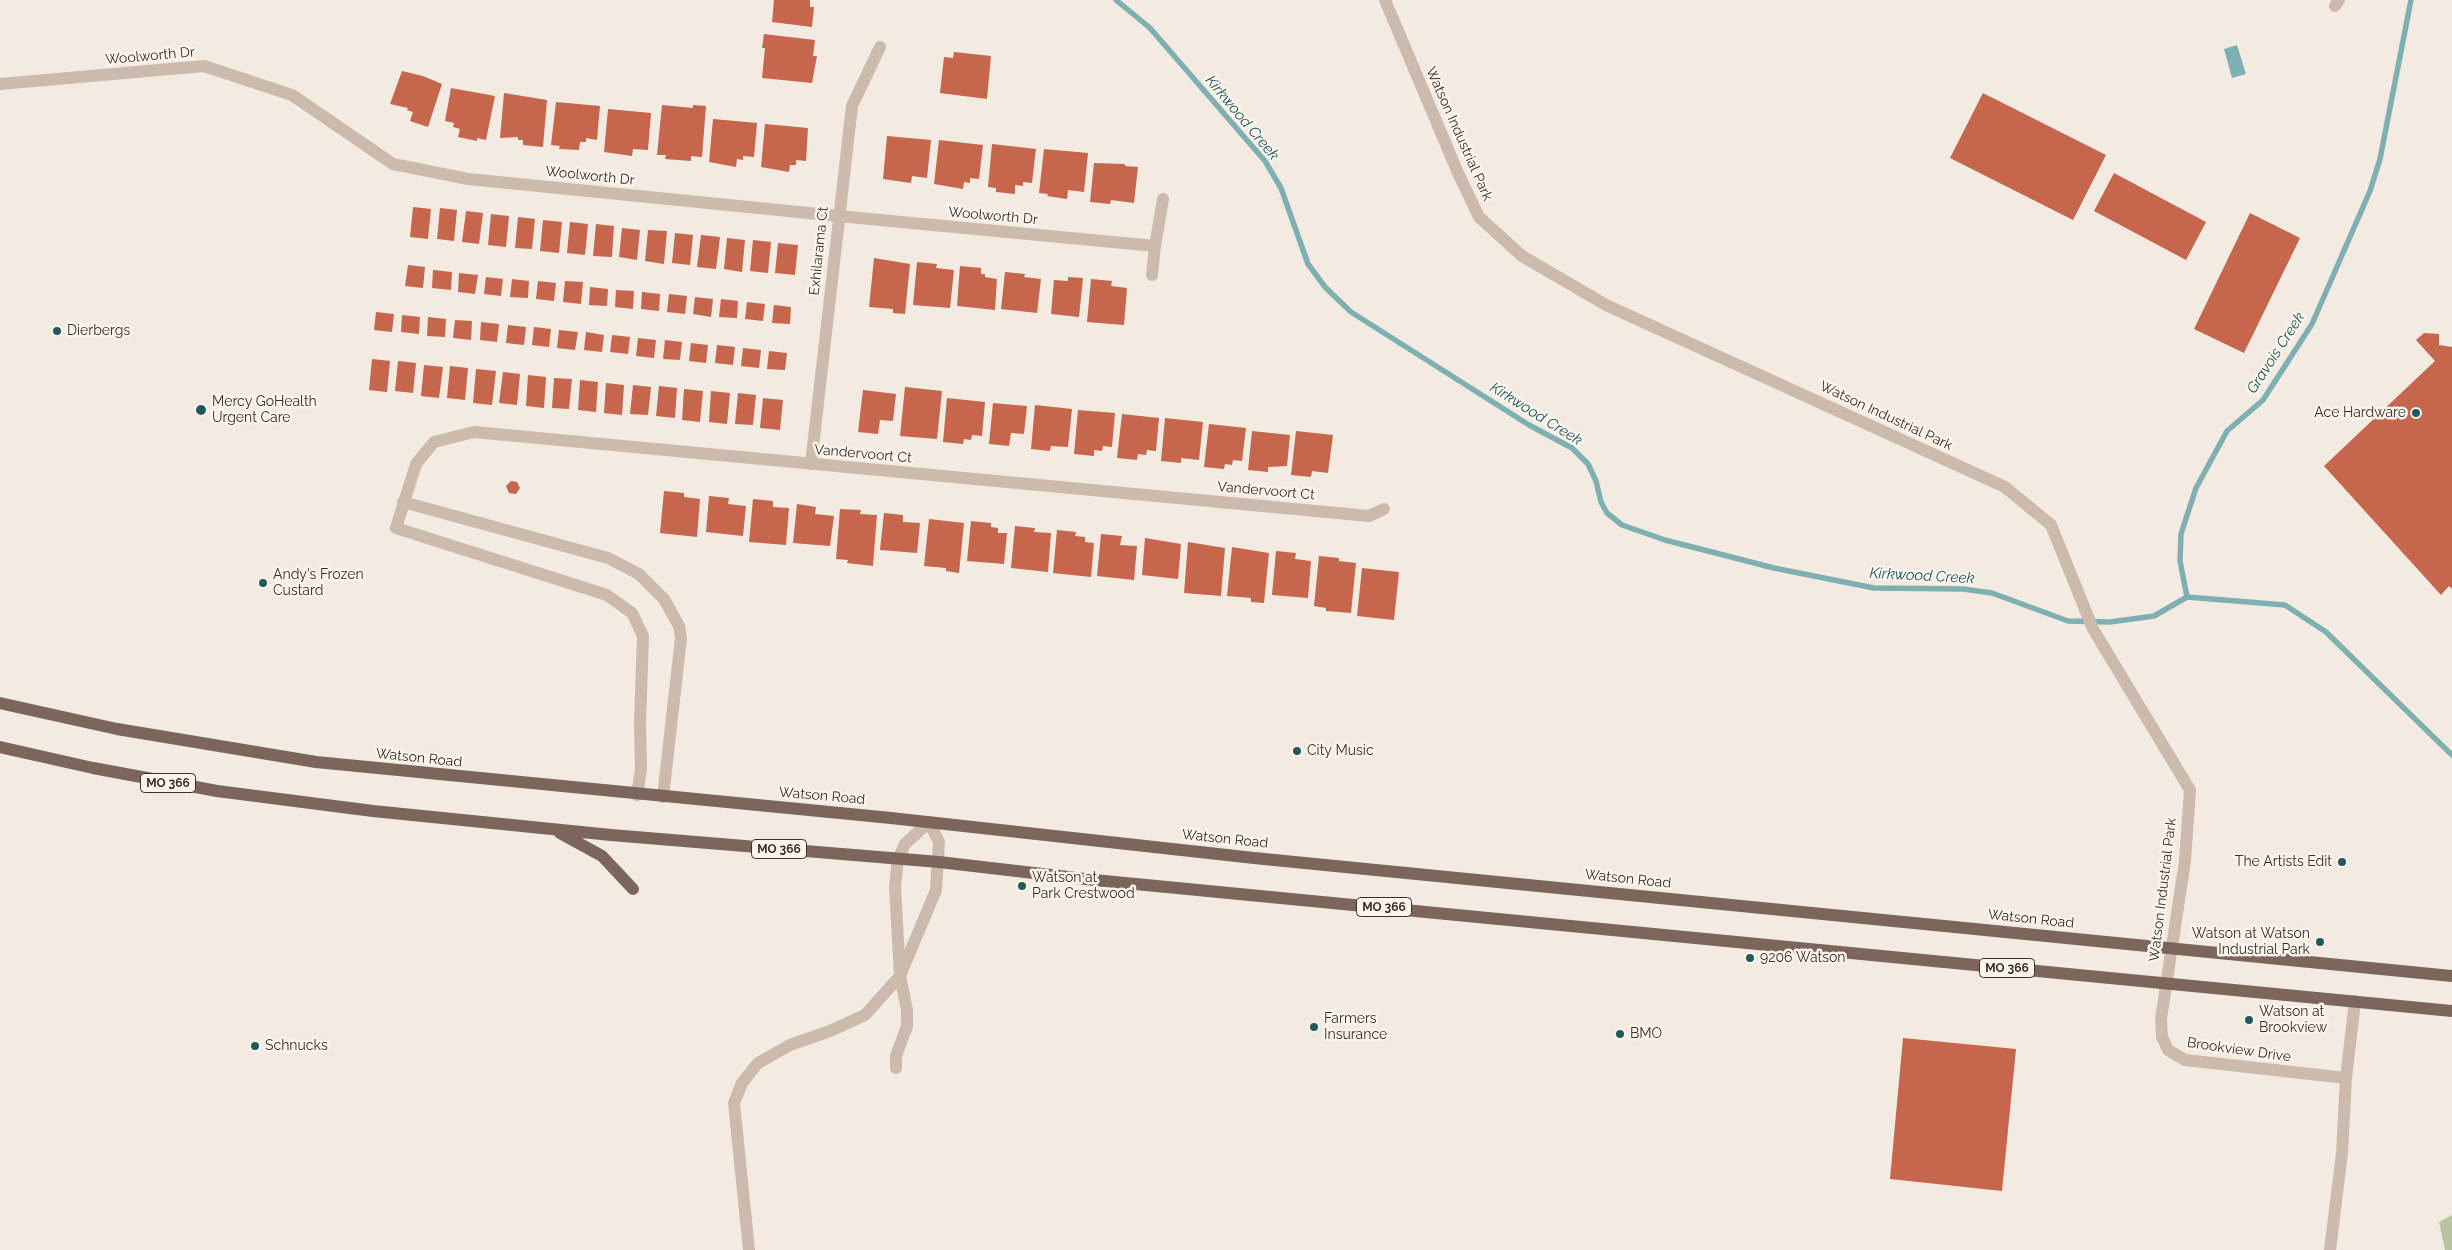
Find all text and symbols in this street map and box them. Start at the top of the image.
street label: Woolworth Dr [105,44,195,68]
street label: Watson Industrial Park [1422,65,1496,203]
water label: Kirkwood Creek [1201,72,1283,164]
street label: Woolworth Dr [545,163,635,189]
street label: Woolworth Dr [948,204,1038,228]
street label: Exhilarama Ct [806,206,832,296]
water label: Gravois Creek [2243,309,2309,397]
place label: Dierbergs [67,323,130,339]
marker: Dierbergs [51,325,63,337]
water label: Kirkwood Creek [1487,378,1585,450]
street label: Watson Industrial Park [1817,378,1955,454]
place label: Mercy GoHealth Urgent Care [212,394,317,427]
marker: Mercy GoHealth Urgent Care [194,403,208,417]
place label: Ace Hardware [2314,405,2406,421]
marker: Ace Hardware [2410,407,2422,419]
street label: Vandervoort Ct [814,441,912,467]
street label: Vandervoort Ct [1217,478,1315,504]
water label: Kirkwood Creek [1869,564,1975,588]
place label: Andy's Frozen Custard [273,567,364,600]
marker: Andy's Frozen Custard [257,577,269,589]
place label: City Music [1307,743,1374,759]
street label: Watson Road [375,745,463,771]
marker: City Music [1291,745,1303,757]
road number: MO 366 [140,774,196,792]
street label: Watson Road [778,784,866,808]
street label: Watson Industrial Park [2146,817,2180,963]
street label: Watson Road [1181,826,1269,852]
road number: MO 366 [752,840,806,859]
place label: The Artists Edit [2235,854,2332,870]
marker: The Artists Edit [2336,856,2348,868]
street label: Watson Road [1584,866,1672,892]
place label: Watson at Park Crestwood [1032,870,1135,902]
marker: Watson at Park Crestwood [1016,880,1028,892]
road number: MO 366 [1356,898,1412,916]
street label: Watson Road [1987,906,2075,932]
place label: Watson at Watson Industrial Park [2192,926,2310,959]
marker: Watson at Watson Industrial Park [2314,936,2326,948]
place label: 9206 Watson [1760,950,1846,966]
marker: 9206 Watson [1744,952,1756,964]
road number: MO 366 [1980,958,2034,978]
place label: Watson at Brookview [2259,1004,2327,1036]
place label: Farmers Insurance [1324,1011,1387,1044]
marker: Watson at Brookview [2243,1014,2255,1026]
marker: Farmers Insurance [1308,1021,1320,1033]
place label: BMO [1630,1026,1662,1042]
marker: BMO [1614,1028,1626,1040]
street label: Brookview Drive [2186,1034,2292,1066]
place label: Schnucks [265,1038,328,1054]
marker: Schnucks [249,1040,261,1052]

